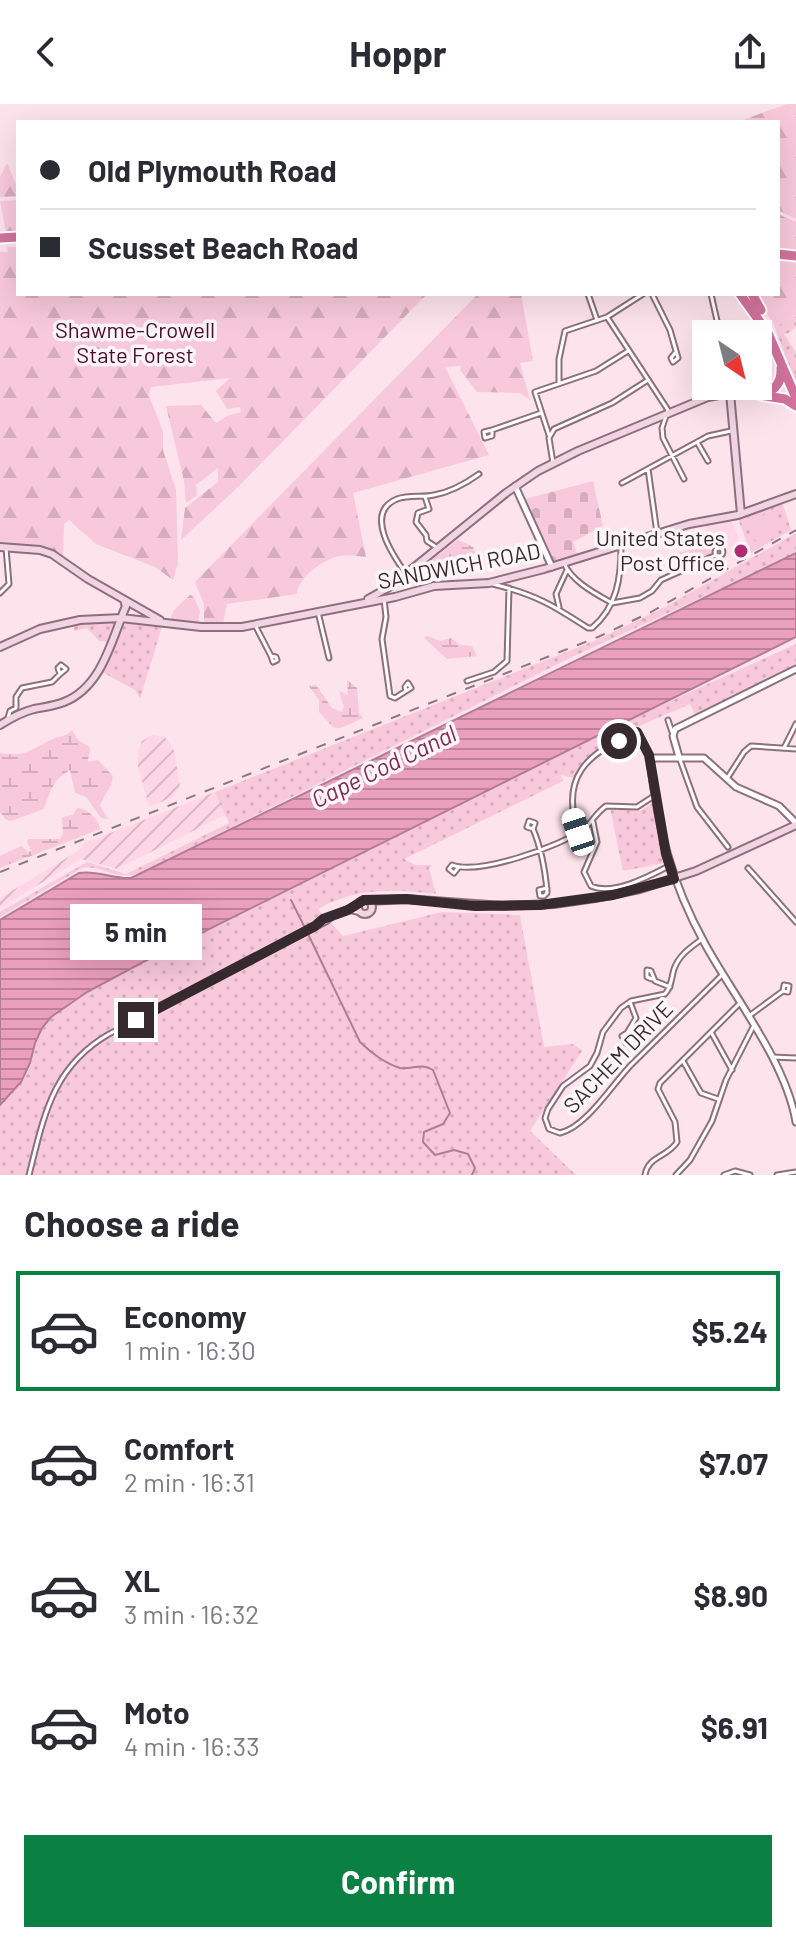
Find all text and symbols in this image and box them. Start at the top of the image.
icon: back [24,30,68,74]
icon: share [728,30,772,74]
text: Hoppr [349,31,447,74]
text: Old Plymouth Road [88,152,337,188]
text: Scusset Beach Road [88,229,359,265]
park label: Shawme-Crowell State Forest [55,316,215,367]
north arrow [692,320,772,400]
map controls [692,320,772,400]
place label: United States Post Office [596,524,725,575]
street label: SANDWICH ROAD [375,537,542,594]
marker: United States Post Office [732,542,750,560]
water label: Cape Cod Canal [306,718,461,813]
route start [601,723,637,759]
car [559,805,597,859]
callout: 5 min [70,904,202,960]
text: 5 min [105,916,167,947]
street label: SACHEM DRIVE [557,995,677,1118]
route end [118,1002,154,1038]
text: Choose a ride [24,1201,240,1244]
icon: car [28,1295,100,1367]
text: Economy [124,1298,247,1334]
text: $5.24 [692,1313,768,1349]
text: 1 min · 16:30 [124,1334,256,1365]
icon: car [28,1427,100,1499]
text: Comfort [124,1430,234,1466]
text: $7.07 [699,1445,768,1481]
text: 2 min · 16:31 [124,1466,255,1497]
icon: car [28,1559,100,1631]
text: XL [124,1562,160,1598]
text: $8.90 [693,1577,768,1613]
text: 3 min · 16:32 [124,1598,259,1629]
icon: car [28,1691,100,1763]
text: Moto [124,1694,190,1730]
text: $6.91 [701,1709,768,1745]
text: 4 min · 16:33 [124,1730,260,1761]
button: Confirm [24,1835,772,1927]

